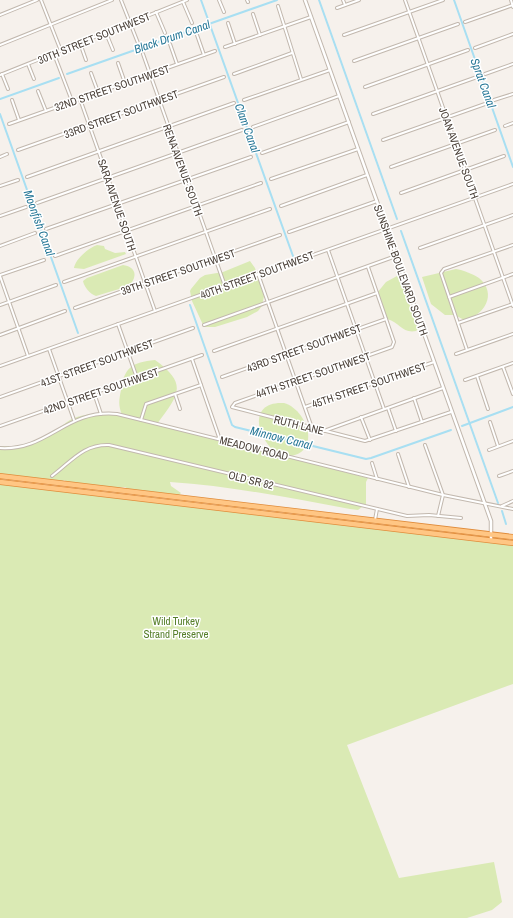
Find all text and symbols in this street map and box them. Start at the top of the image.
street label: 30TH STREET SOUTHWEST [36,9,153,67]
water label: Black Drum Canal [132,16,213,57]
water label: Sprat Canal [467,56,500,111]
street label: 32ND STREET SOUTHWEST [52,62,172,114]
street label: 33RD STREET SOUTHWEST [62,87,181,141]
water label: Clam Canal [231,101,264,156]
street label: JOAN AVENUE SOUTH [436,105,482,201]
street label: RENA AVENUE SOUTH [160,122,206,218]
street label: SARA AVENUE SOUTH [95,157,139,253]
water label: Moonfish Canal [20,188,59,259]
street label: SUNSHINE BOULEVARD SOUTH [371,203,431,337]
street label: 39TH STREET SOUTHWEST [119,246,238,298]
street label: 40TH STREET SOUTHWEST [198,248,316,302]
street label: 43RD STREET SOUTHWEST [245,321,364,375]
street label: 41ST STREET SOUTHWEST [38,336,156,390]
street label: 44TH STREET SOUTHWEST [254,349,373,401]
street label: 45TH STREET SOUTHWEST [310,359,429,411]
street label: 42ND STREET SOUTHWEST [41,365,161,417]
street label: RUTH LANE [273,412,325,438]
water label: Minnow Canal [249,423,314,454]
street label: MEADOW ROAD [218,433,290,463]
street label: OLD SR 82 [227,468,275,492]
park label: Wild Turkey Strand Preserve [143,614,209,641]

